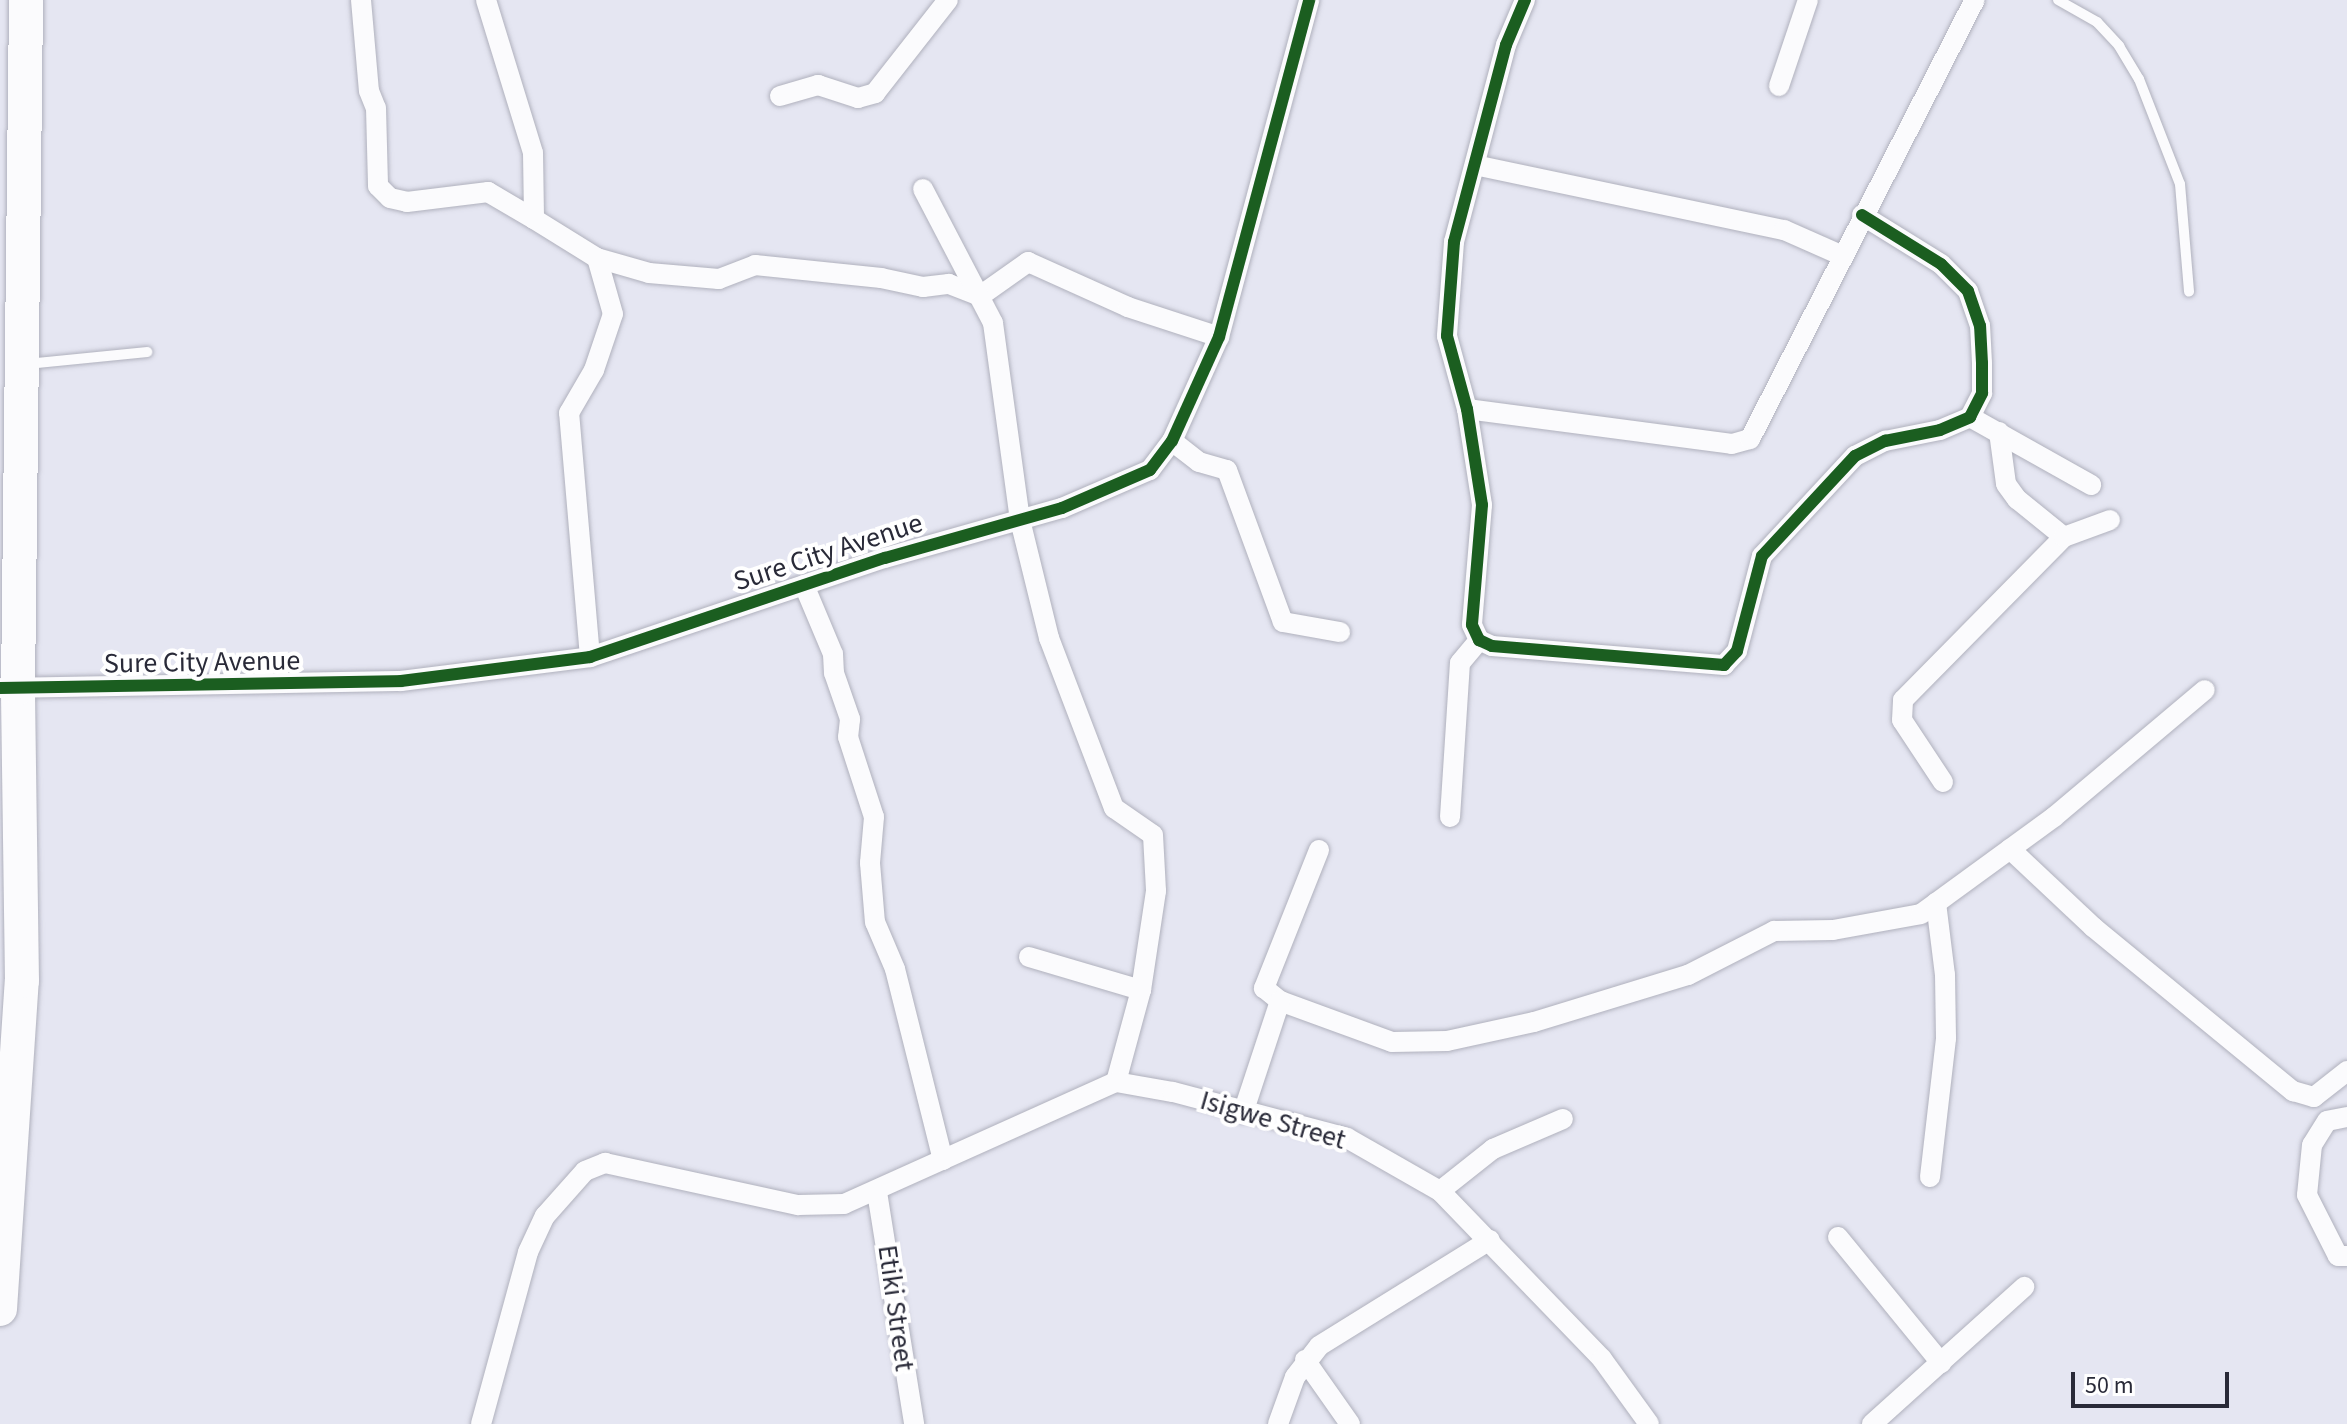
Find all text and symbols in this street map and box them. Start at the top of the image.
street label: Sure City Avenue [729,506,927,598]
street label: Sure City Avenue [104,643,300,681]
street label: Isigwe Street [1196,1083,1350,1157]
street label: Etiki Street [871,1243,921,1373]
scale bar [2075,1356,2233,1406]
text: 50 m [2085,1368,2134,1403]

